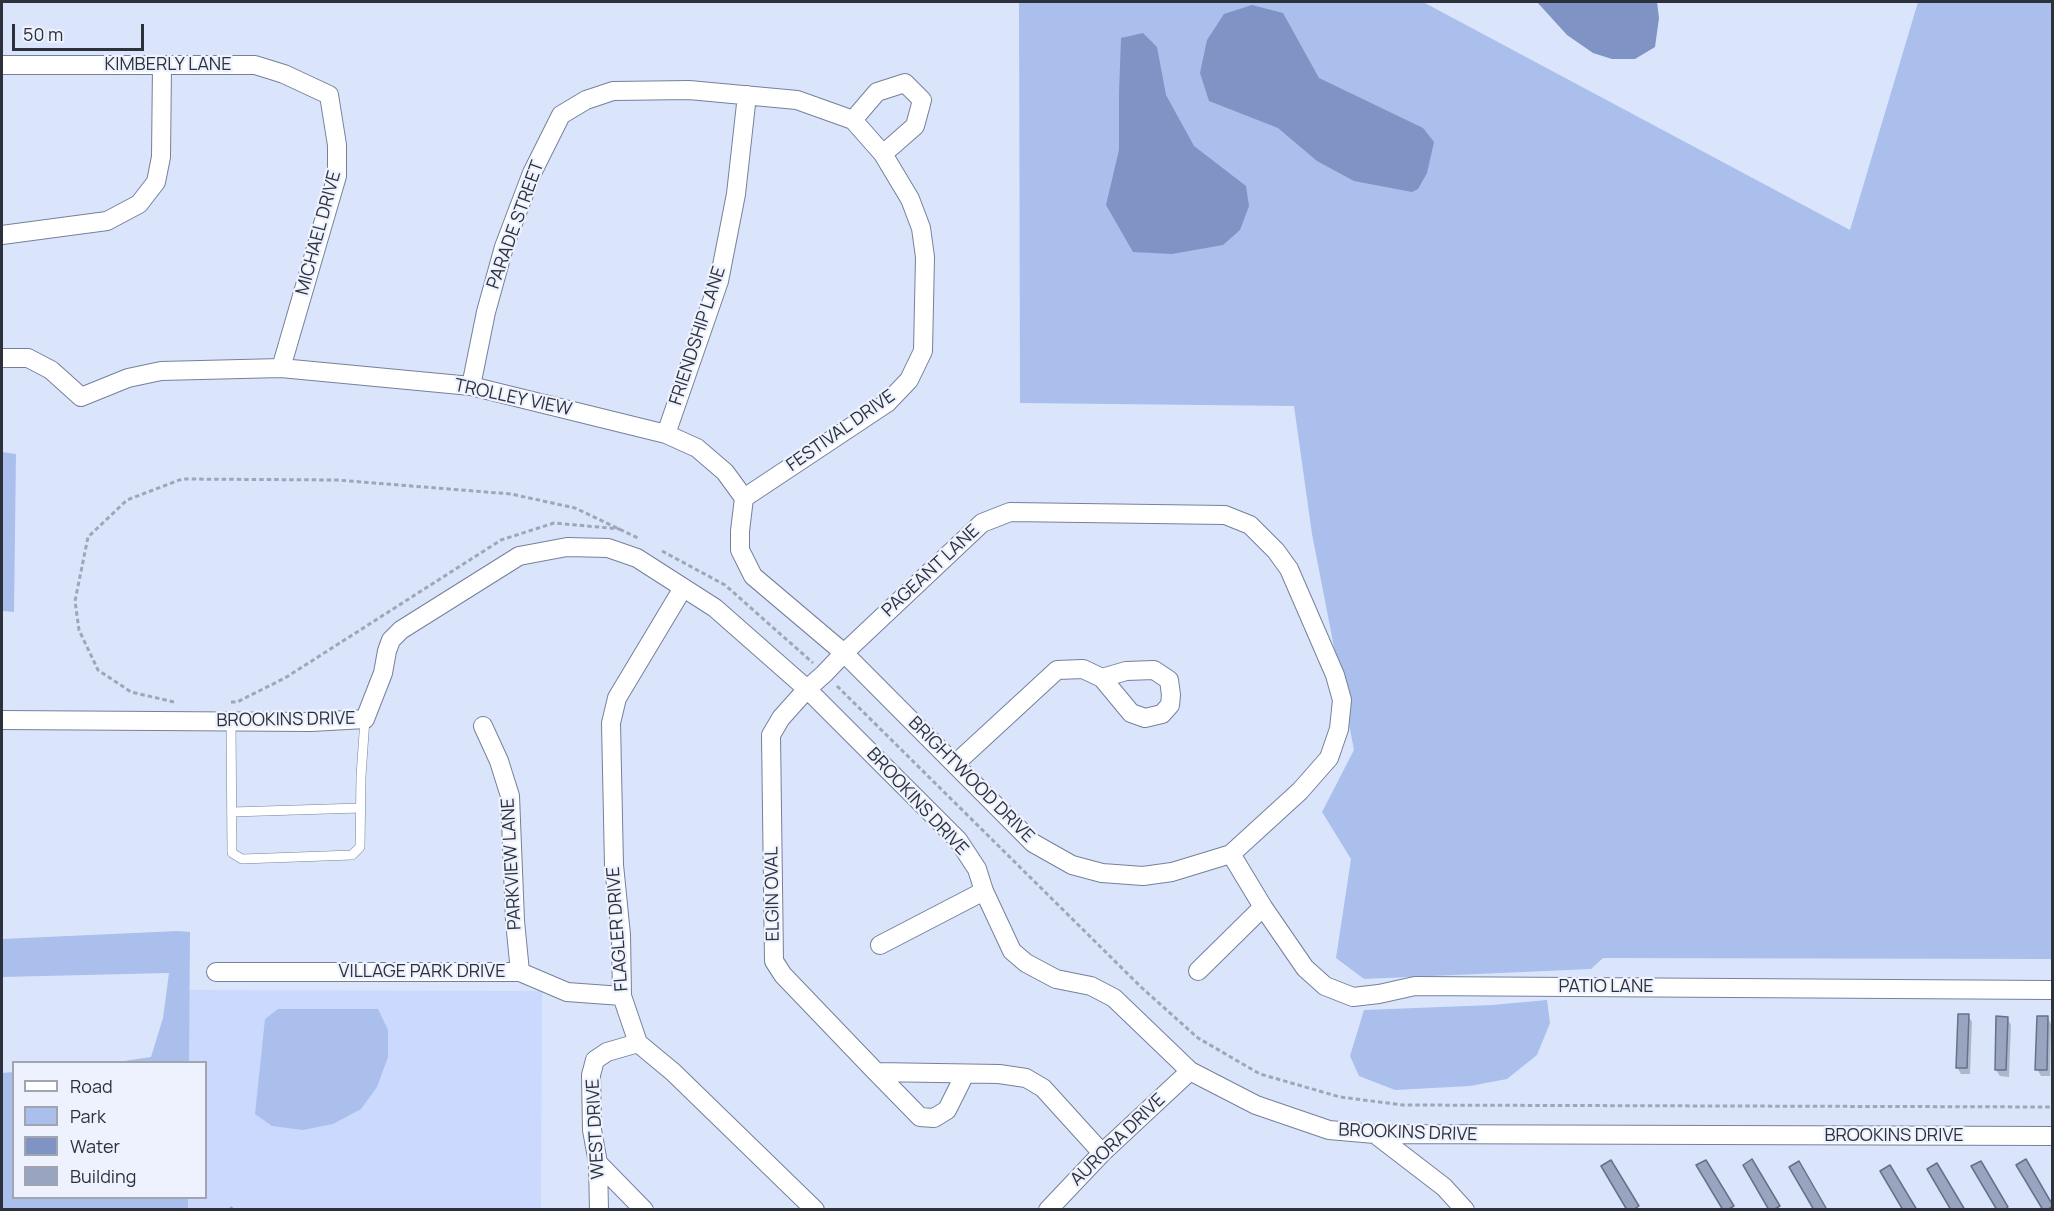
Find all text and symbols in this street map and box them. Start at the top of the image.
scale bar [15,12,147,50]
text: 50 m [23,22,63,46]
street label: KIMBERLY LANE [105,54,231,76]
street label: PARADE STREET [483,158,549,292]
street label: MICHAEL DRIVE [292,169,346,297]
street label: FRIENDSHIP LANE [665,264,731,408]
street label: TROLLEY VIEW [452,375,574,421]
street label: FESTIVAL DRIVE [783,386,899,476]
street label: PAGEANT LANE [878,520,984,622]
street label: BROOKINS DRIVE [216,708,356,732]
street label: BRIGHTWOOD DRIVE [904,713,1038,847]
street label: BROOKINS DRIVE [862,744,972,860]
street label: PARKVIEW LANE [498,797,526,931]
street label: ELGIN OVAL [761,847,785,941]
street label: FLAGLER DRIVE [603,866,633,992]
street label: VILLAGE PARK DRIVE [339,961,505,983]
street label: PATIO LANE [1558,976,1654,998]
legend [12,1061,207,1199]
text: Road [70,1074,113,1098]
street label: WEST DRIVE [583,1078,609,1180]
street label: AURORA DRIVE [1066,1089,1170,1191]
text: Park [70,1104,106,1128]
street label: BROOKINS DRIVE [1338,1120,1478,1146]
street label: BROOKINS DRIVE [1824,1125,1964,1147]
text: Water [70,1134,120,1158]
text: Building [70,1164,136,1188]

